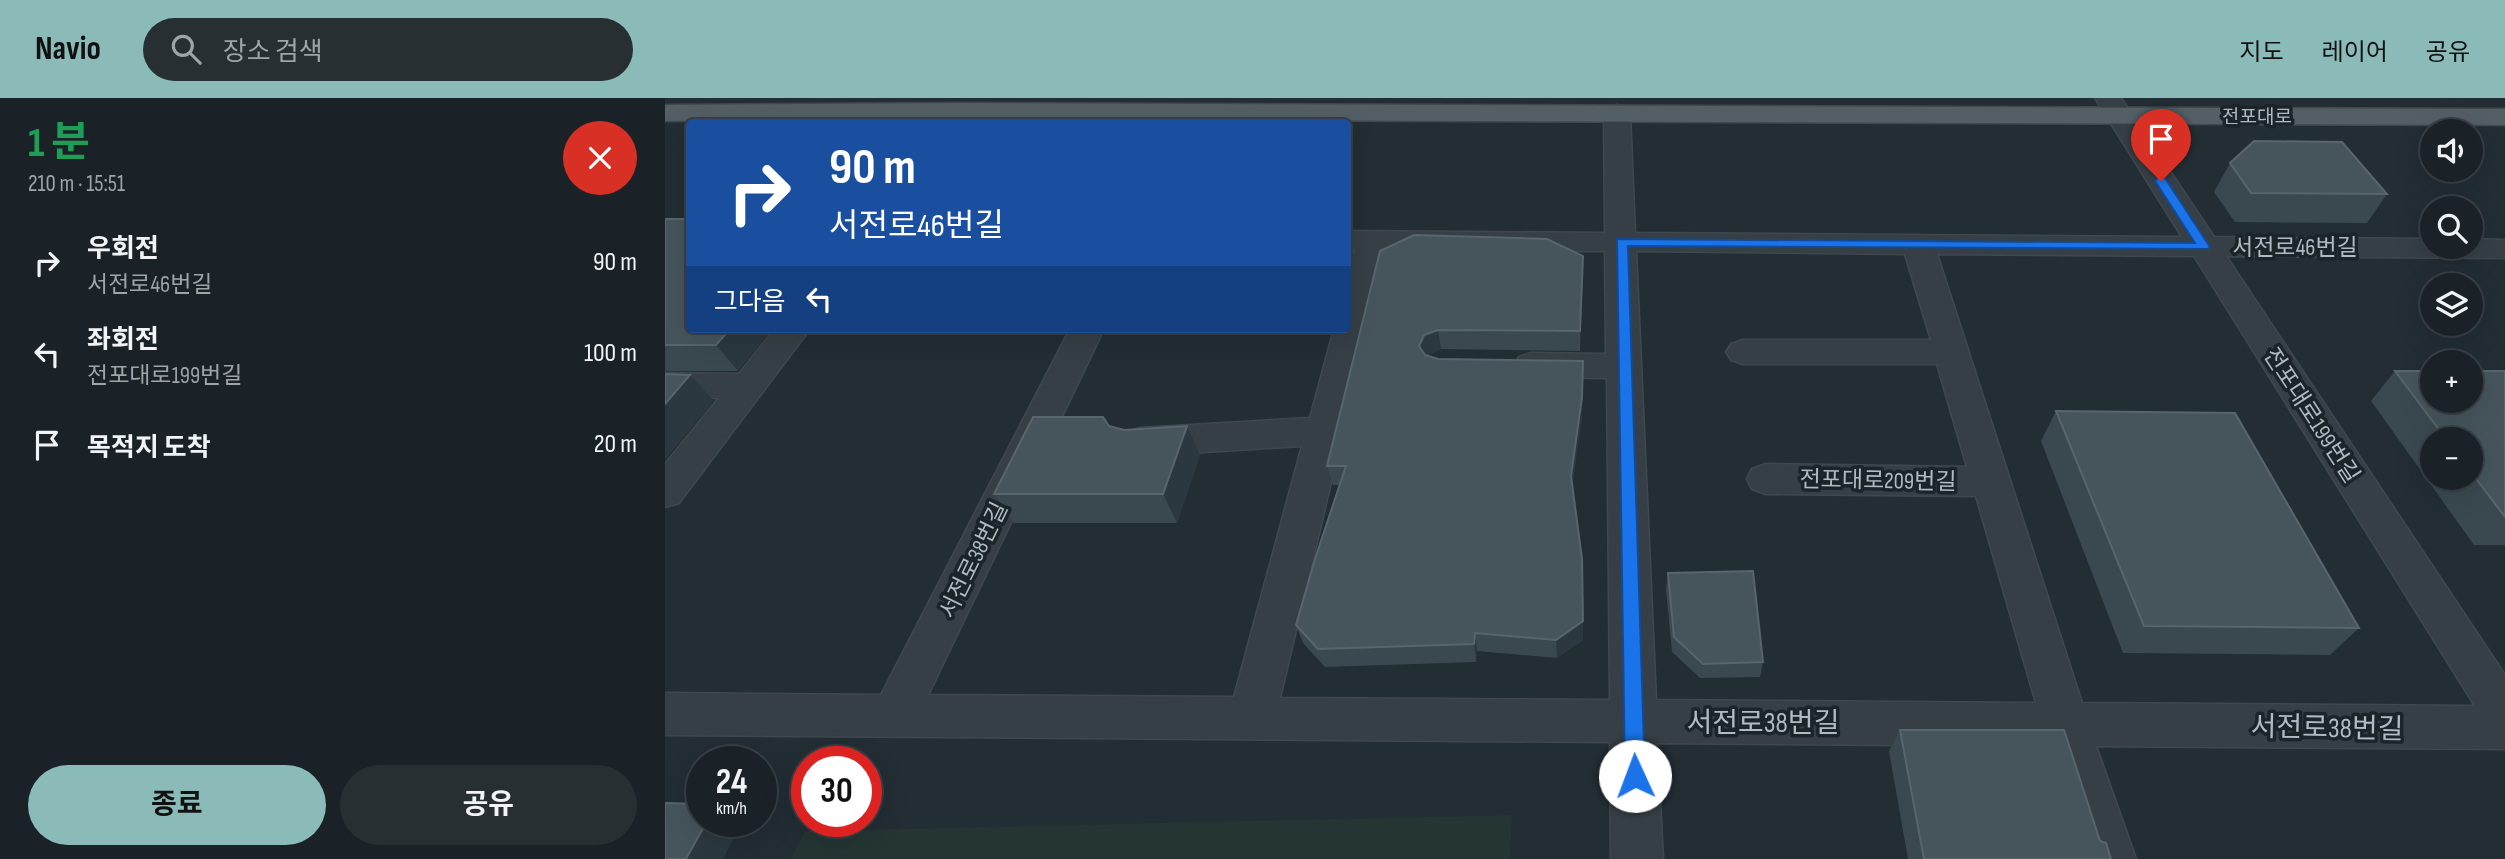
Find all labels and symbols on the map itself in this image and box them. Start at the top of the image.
street label: 전포대로 [2222,106,2292,129]
pin [2131,109,2191,181]
street label: 서전로46번길 [2232,234,2358,262]
street label: 전포대로199번길 [2257,343,2365,488]
street label: 전포대로209번길 [1799,466,1957,496]
street label: 서전로38번길 [934,498,1014,623]
street label: 서전로38번길 [1687,707,1839,740]
street label: 서전로38번길 [2250,711,2404,746]
position arrow [1598,739,1672,813]
speed limit sign: 30 [791,746,882,837]

